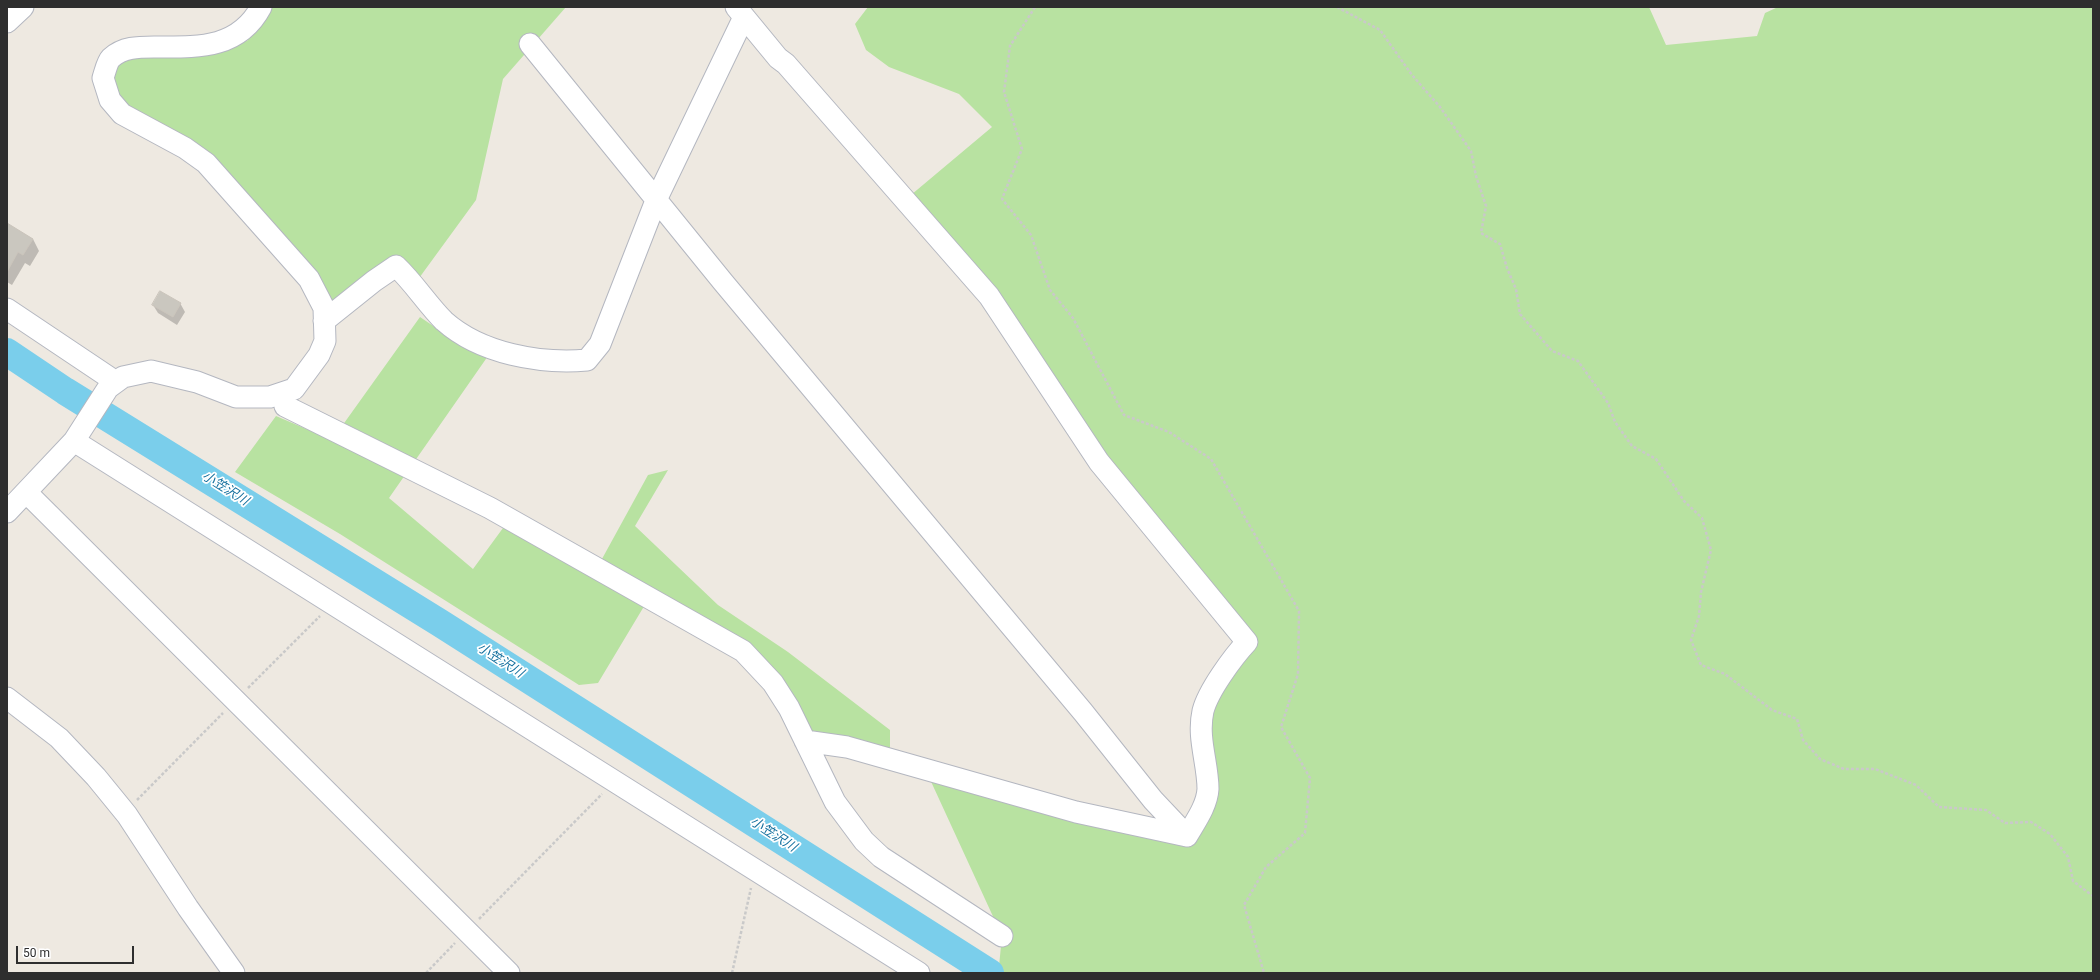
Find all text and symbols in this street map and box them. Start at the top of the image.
water label: 小笠沢川 [199,469,251,509]
water label: 小笠沢川 [474,640,526,682]
water label: 小笠沢川 [747,814,799,856]
scale bar [18,938,136,964]
text: 50 m [23,946,50,960]

